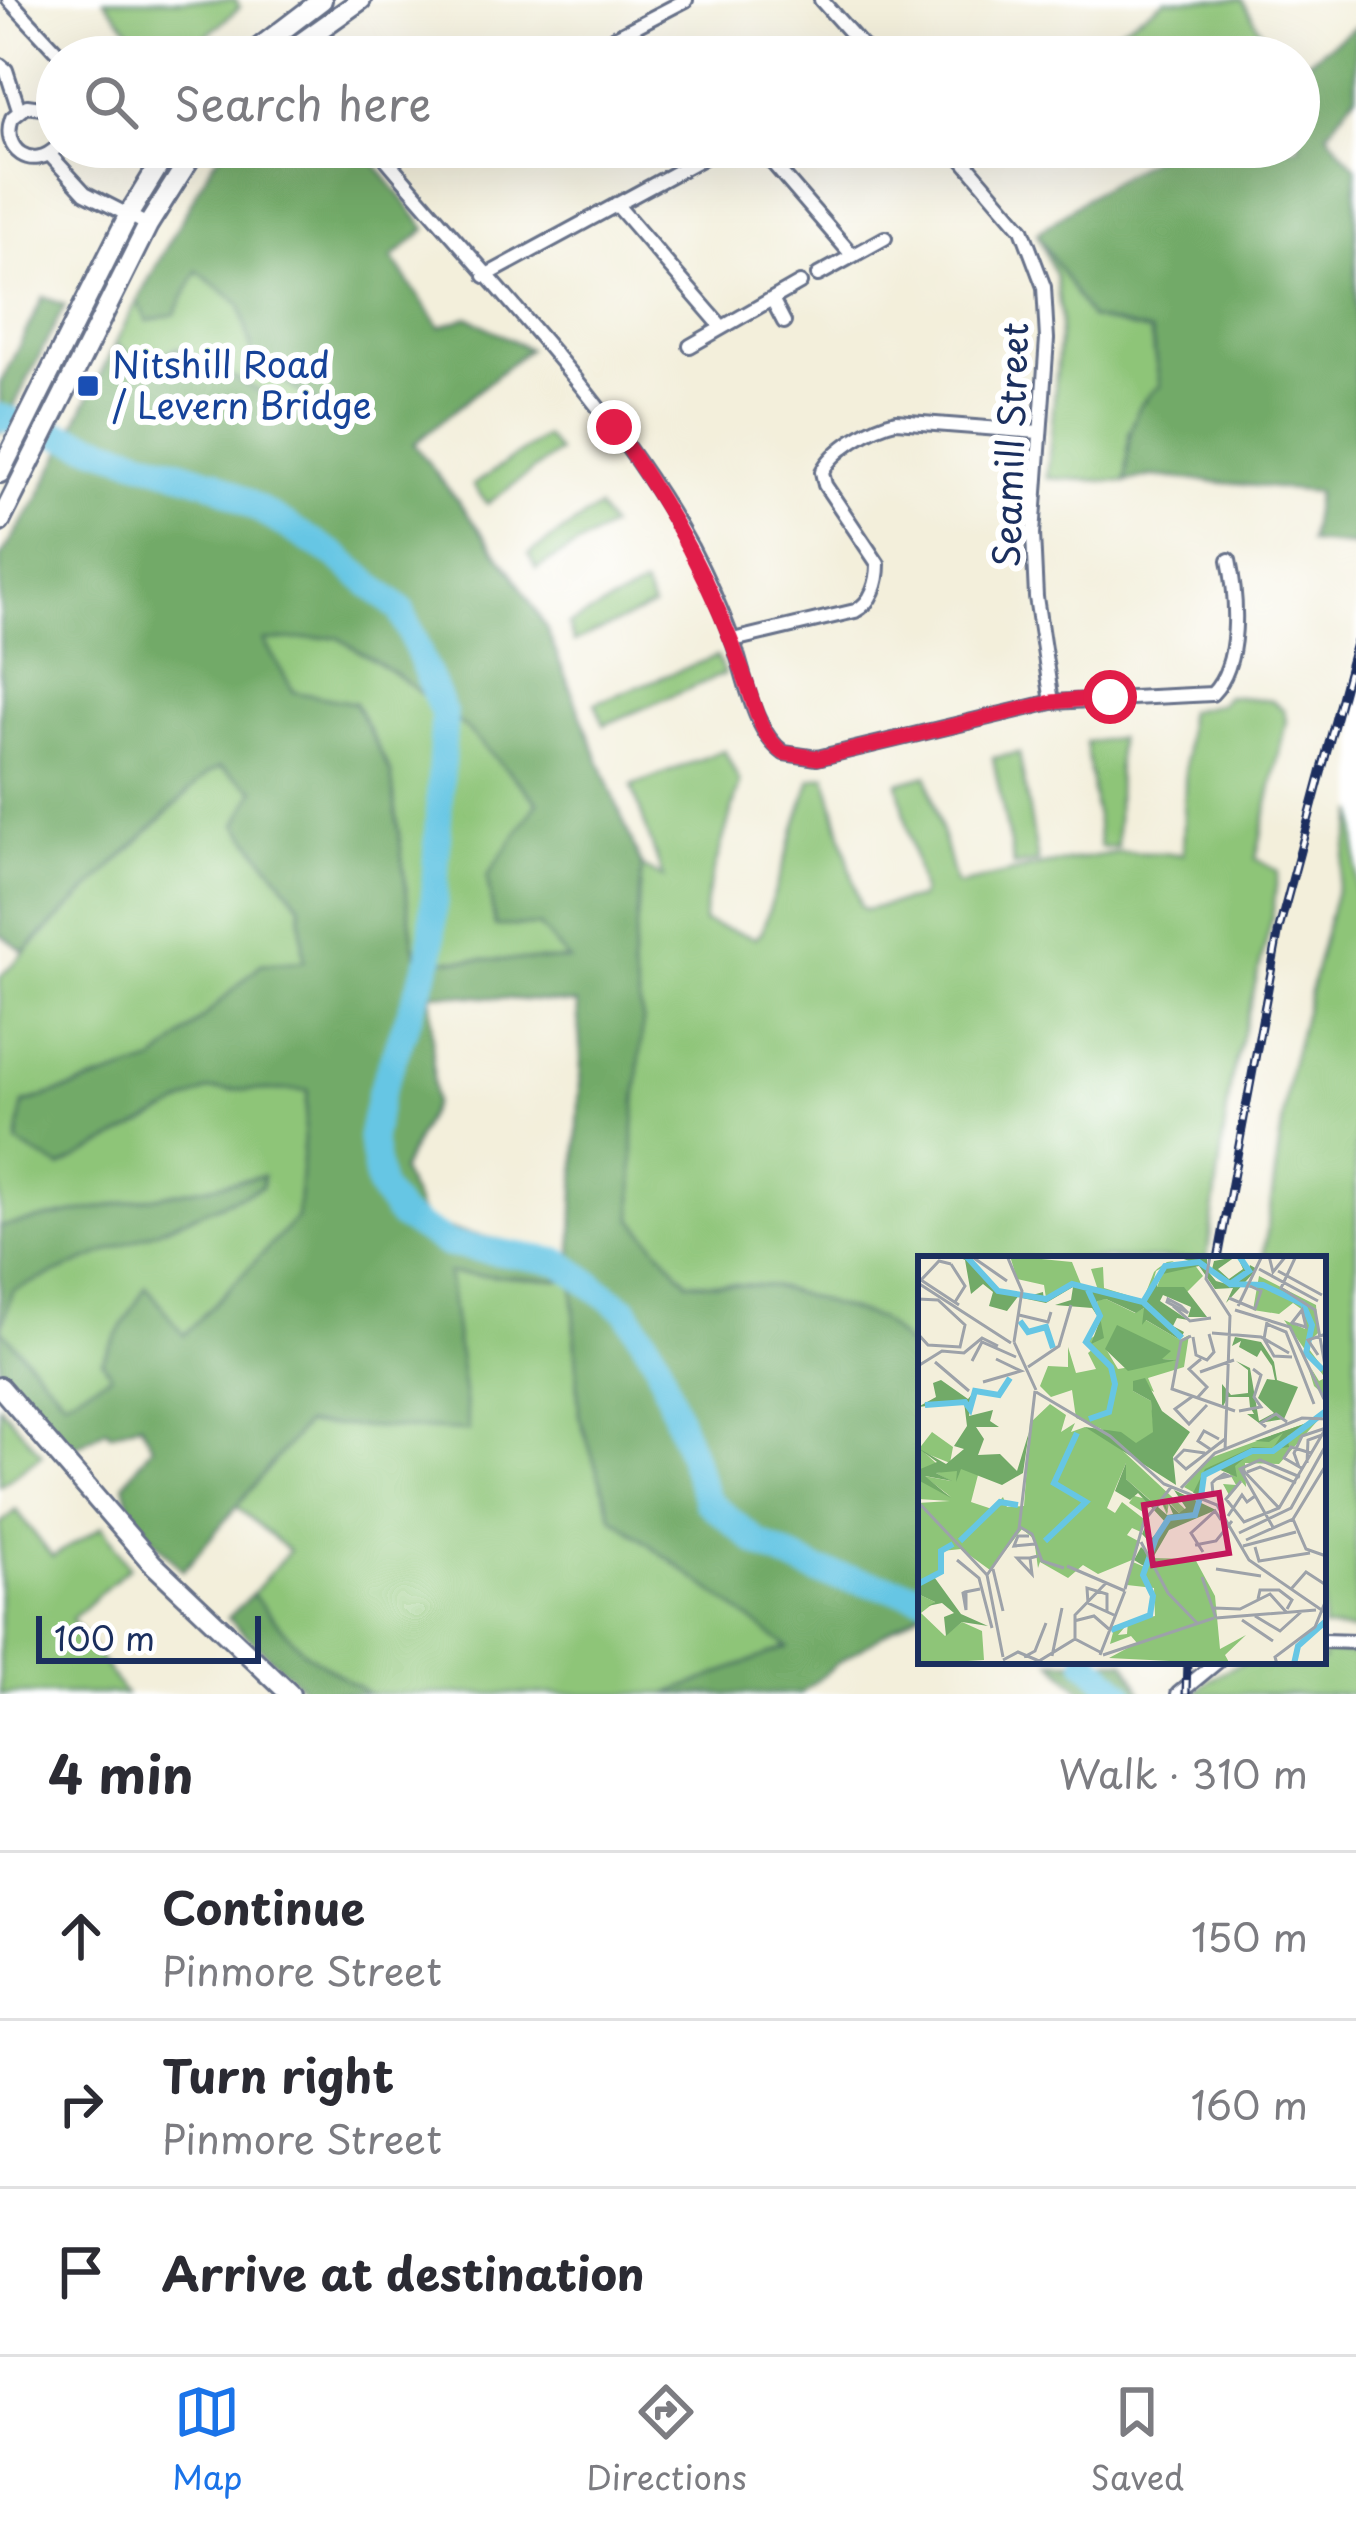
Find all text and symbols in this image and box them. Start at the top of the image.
search box [36,36,1320,168]
text: Search here [174,68,431,136]
icon: search [78,69,144,135]
street label: Seamill Street [978,322,1040,568]
place label: Nitshill Road / Levern Bridge [112,336,372,431]
marker: Nitshill Road / Levern Bridge [75,373,101,399]
route end [587,400,641,454]
route start [1083,670,1137,724]
inset map [918,1256,1326,1664]
scale bar [36,1610,261,1663]
text: 100 m [54,1612,155,1662]
text: 4 min [48,1734,193,1811]
text: Walk · 310 m [1059,1743,1308,1802]
text: Continue [162,1872,365,1940]
icon: ahead [48,1903,114,1969]
text: 150 m [1191,1906,1308,1965]
text: Pinmore Street [162,1940,442,1999]
text: Turn right [162,2040,394,2108]
icon: right [48,2071,114,2137]
text: 160 m [1191,2074,1308,2133]
text: Pinmore Street [162,2108,442,2167]
text: Arrive at destination [162,2238,645,2306]
icon: arrive [48,2239,114,2305]
tab: Map [172,2379,242,2501]
tab: Directions [586,2379,747,2501]
tab: Saved [1090,2379,1184,2501]

